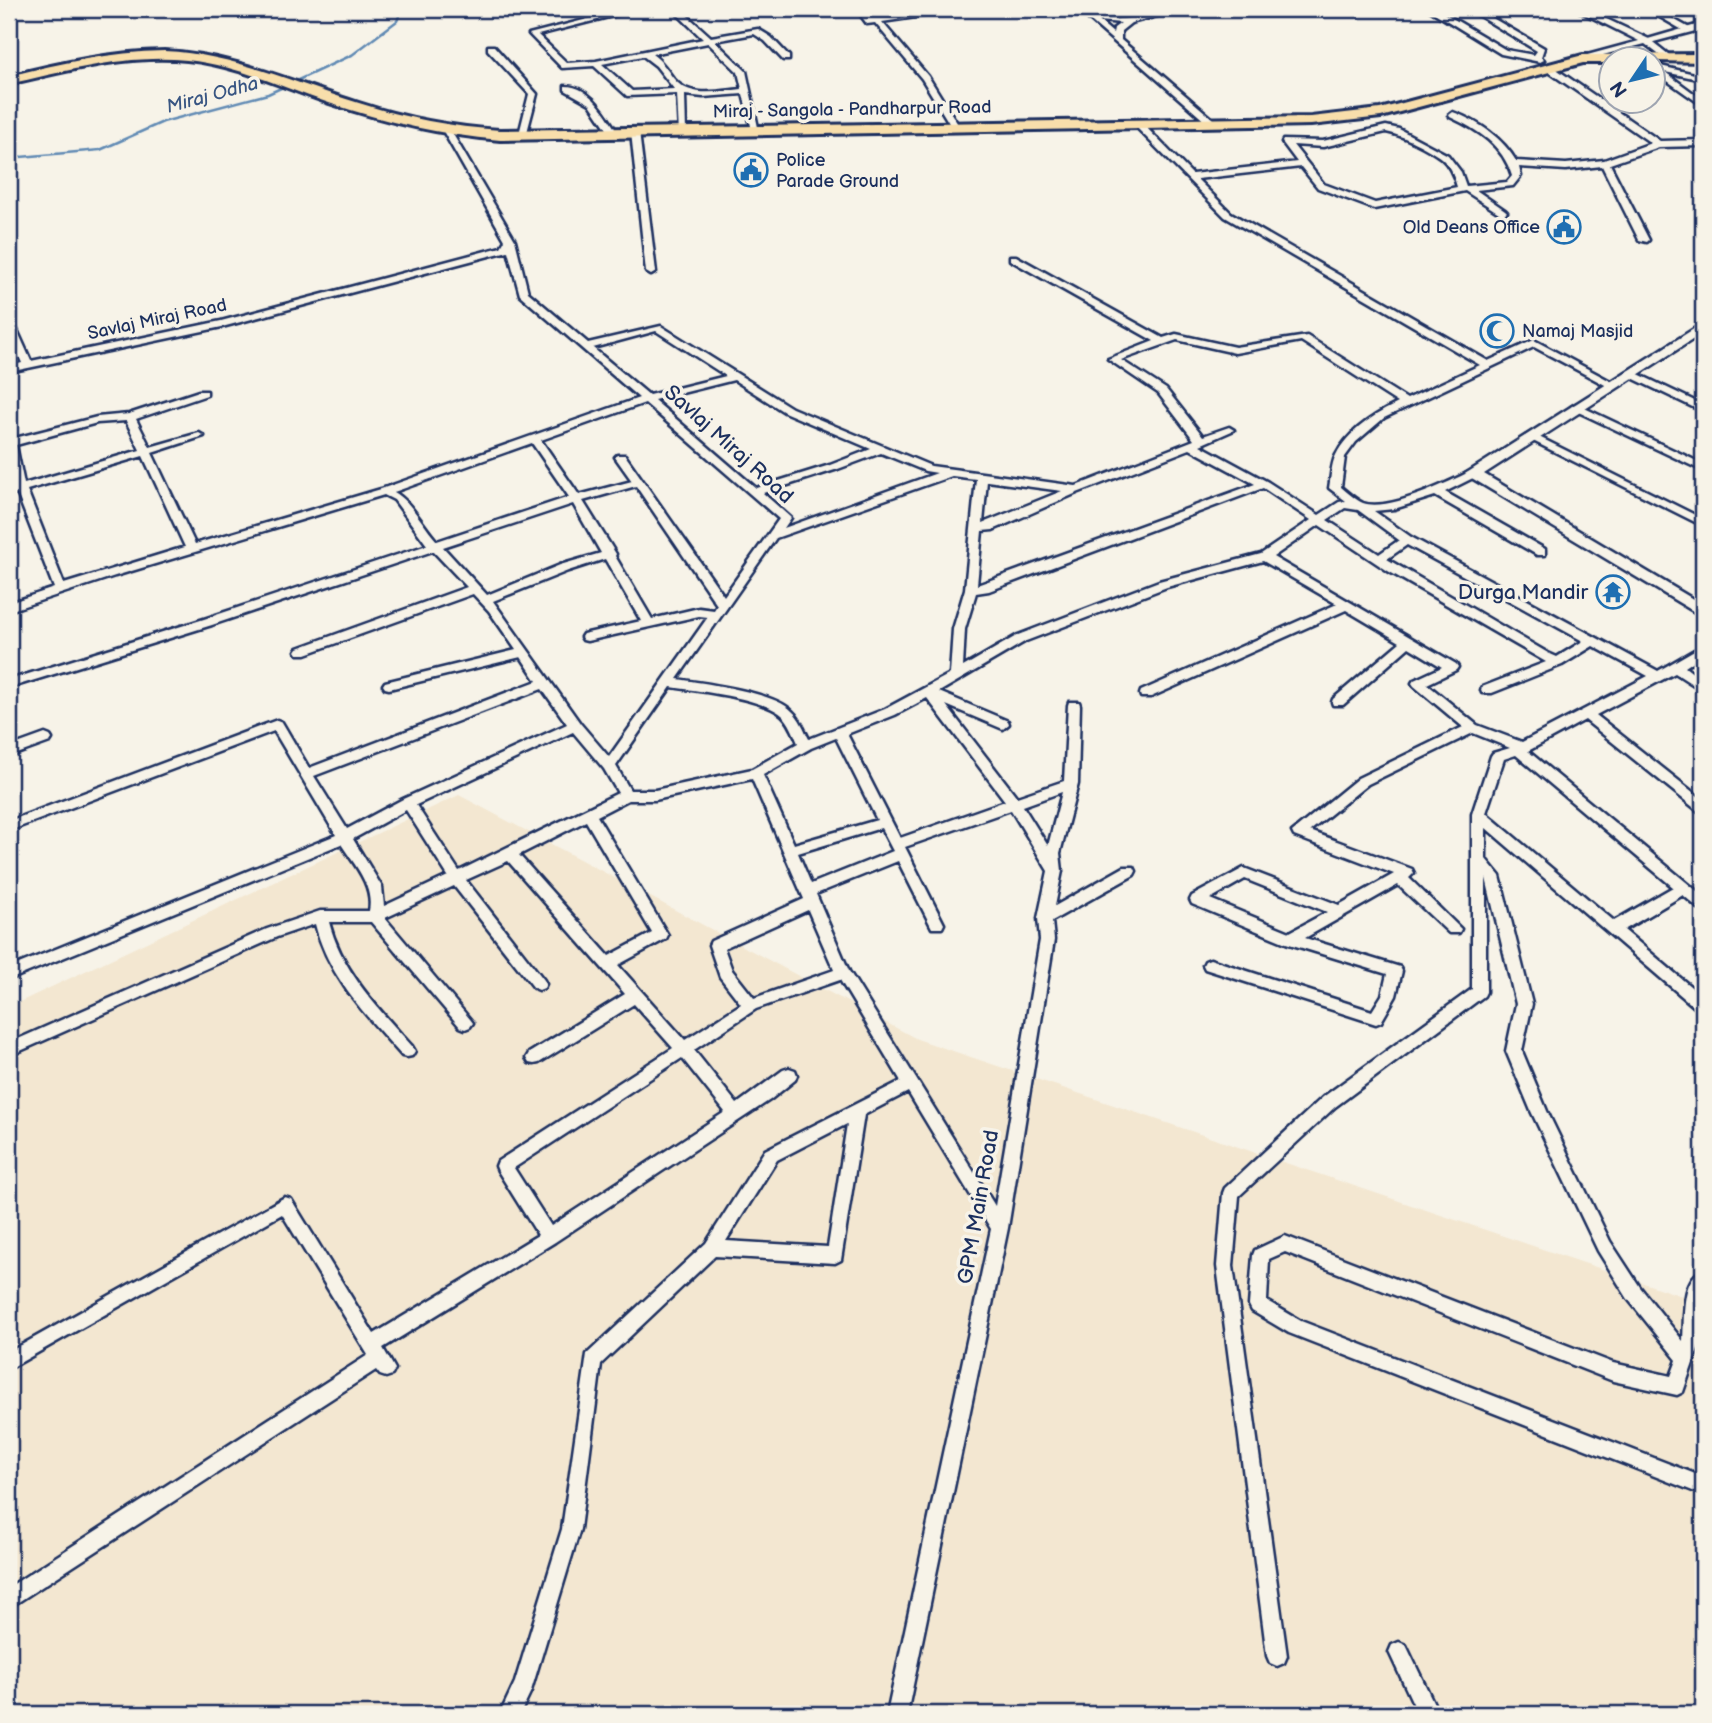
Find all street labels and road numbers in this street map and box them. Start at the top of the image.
street label: Miraj - Sangola - Pandharpur Road [712,97,992,122]
street label: Savlaj Miraj Road [86,294,229,344]
street label: Savlaj Miraj Road [659,380,798,509]
street label: GPM Main Road [953,1128,1004,1286]

